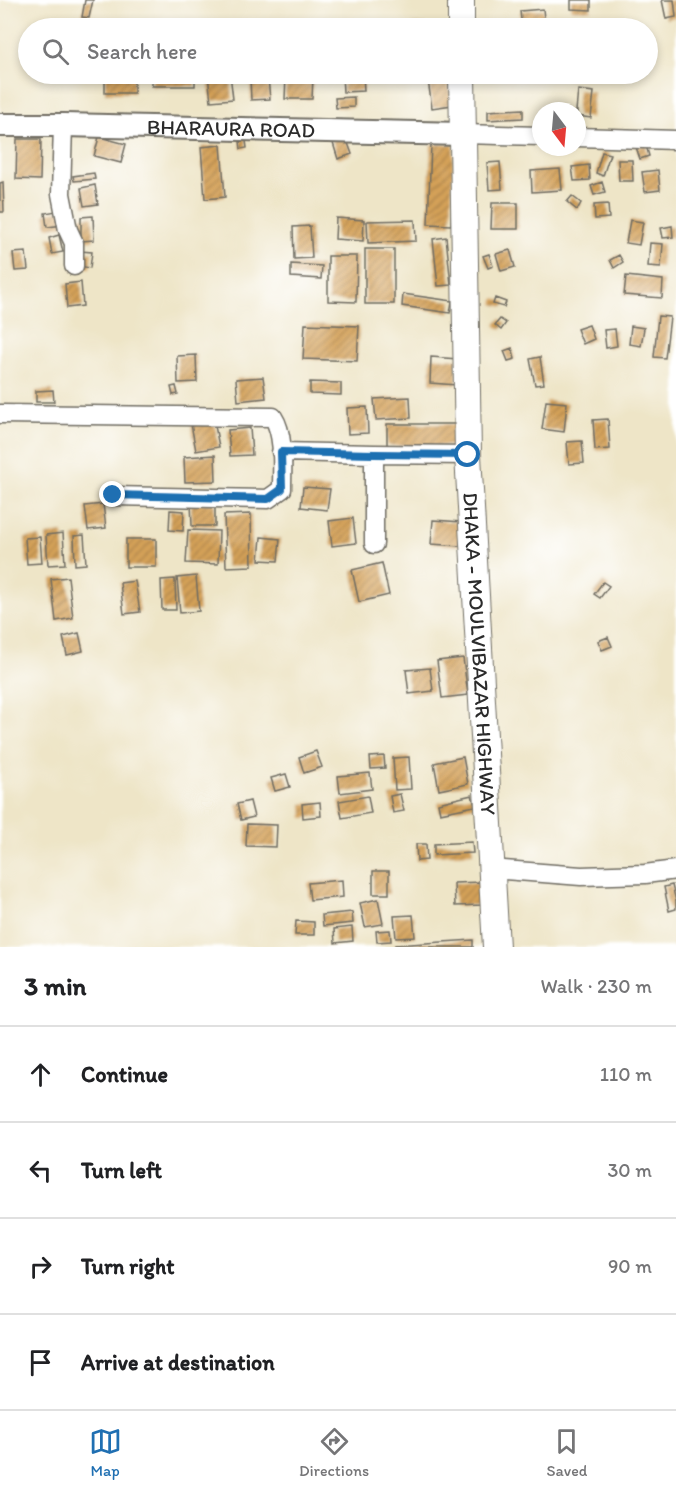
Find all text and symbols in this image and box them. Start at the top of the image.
search box [18,18,658,84]
icon: search [39,35,72,68]
text: Search here [87,38,197,65]
north arrow [532,102,586,156]
street label: BHARAURA ROAD [147,114,316,143]
route start [454,441,480,467]
route end [99,481,125,507]
street label: DHAKA - MOULVIBAZAR HIGHWAY [458,492,501,816]
text: 3 min [24,970,86,1002]
text: Walk · 230 m [540,974,652,998]
icon: ahead [24,1058,57,1091]
text: Continue [81,1061,168,1088]
text: 110 m [600,1062,652,1086]
icon: left [24,1154,57,1187]
text: Turn left [81,1157,162,1184]
text: 30 m [607,1158,652,1182]
icon: right [24,1250,57,1283]
text: Turn right [81,1253,175,1280]
text: 90 m [608,1254,652,1278]
icon: arrive [24,1346,57,1379]
text: Arrive at destination [81,1349,275,1376]
tab: Map [89,1425,122,1480]
tab: Directions [299,1425,369,1480]
tab: Saved [547,1425,587,1480]

